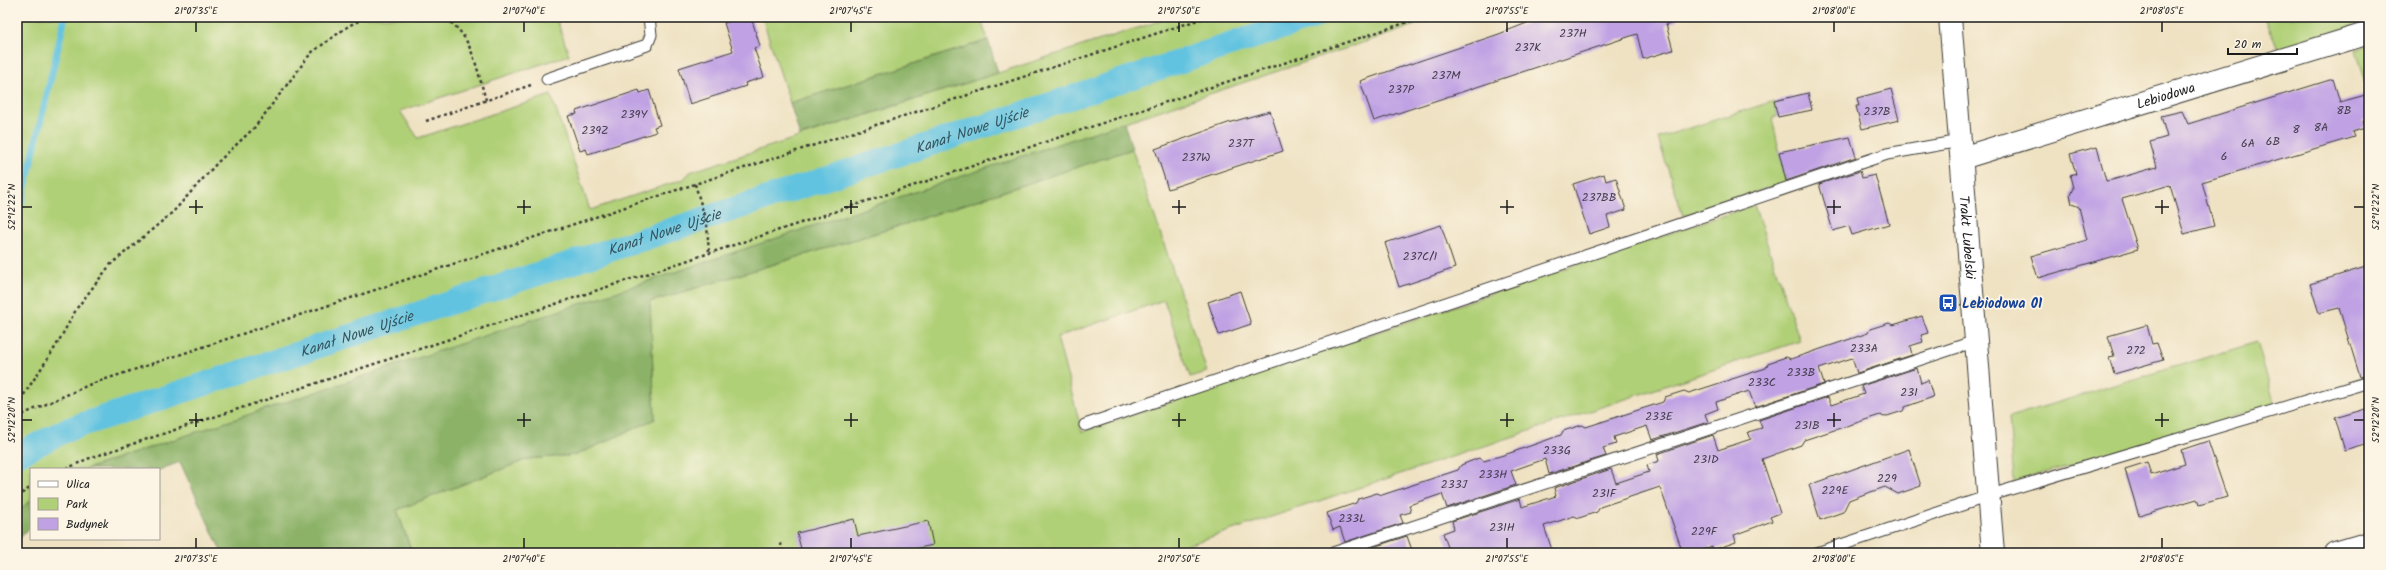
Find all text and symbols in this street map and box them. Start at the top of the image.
text: 21°07'35"E [174,3,219,19]
text: 21°07'40"E [502,3,547,19]
text: 21°07'45"E [829,3,874,19]
text: 21°07'50"E [1158,3,1202,19]
text: 21°07'55"E [1485,3,1530,19]
text: 21°08'00"E [1812,3,1857,19]
text: 21°08'05"E [2140,3,2185,19]
house number: 237H [1559,24,1587,43]
scale bar [2228,30,2297,56]
text: 20 m [2234,35,2262,54]
house number: 237K [1515,38,1542,57]
house number: 237M [1432,66,1461,85]
street label: Lebiodowa [2134,77,2198,116]
house number: 237P [1388,80,1414,99]
water label: Kanał Nowe Ujście [912,101,1033,161]
house number: 8B [2337,101,2351,120]
house number: 237B [1863,102,1891,121]
house number: 239Y [621,105,648,124]
house number: 8A [2314,118,2328,137]
house number: 8 [2292,120,2300,139]
house number: 239Z [581,121,609,140]
house number: 6B [2266,132,2280,151]
house number: 237T [1228,134,1255,153]
house number: 6A [2241,134,2255,153]
house number: 6 [2221,147,2227,166]
house number: 237W [1182,148,1210,167]
text: 52°12'22"N [4,183,20,230]
text: 52°12'22"N [2368,183,2384,230]
house number: 237BB [1582,188,1616,207]
street label: Trakt Lubelski [1952,195,1981,281]
water label: Kanał Nowe Ujście [604,203,726,263]
house number: 237C/1 [1403,247,1438,266]
bus stop icon: Lebiodowa 01 [1937,292,1959,314]
place label: Lebiodowa 01 [1962,293,2043,315]
water label: Kanał Nowe Ujście [297,304,418,365]
house number: 233A [1850,339,1878,358]
house number: 272 [2126,341,2146,360]
house number: 233B [1787,363,1815,382]
house number: 233C [1748,373,1776,392]
house number: 231 [1900,383,1918,402]
text: 52°12'20"N [4,397,20,443]
text: 52°12'20"N [2368,397,2384,443]
house number: 233E [1645,407,1674,426]
house number: 231B [1794,416,1820,435]
house number: 233G [1543,441,1571,460]
house number: 231D [1693,450,1719,469]
house number: 233H [1479,465,1507,484]
legend [30,468,160,540]
house number: 229 [1877,469,1897,488]
text: Ulica [66,475,90,494]
house number: 233J [1441,475,1468,494]
house number: 229E [1822,481,1849,500]
house number: 231F [1592,484,1618,503]
text: Park [66,495,88,514]
house number: 233L [1338,509,1366,528]
text: Budynek [66,515,109,534]
house number: 231H [1489,518,1515,537]
house number: 229F [1691,522,1719,541]
text: 21°07'35"E [174,551,219,567]
text: 21°07'40"E [502,551,547,567]
text: 21°07'45"E [829,551,874,567]
text: 21°07'50"E [1158,551,1202,567]
text: 21°07'55"E [1485,551,1530,567]
text: 21°08'00"E [1812,551,1857,567]
text: 21°08'05"E [2140,551,2185,567]

